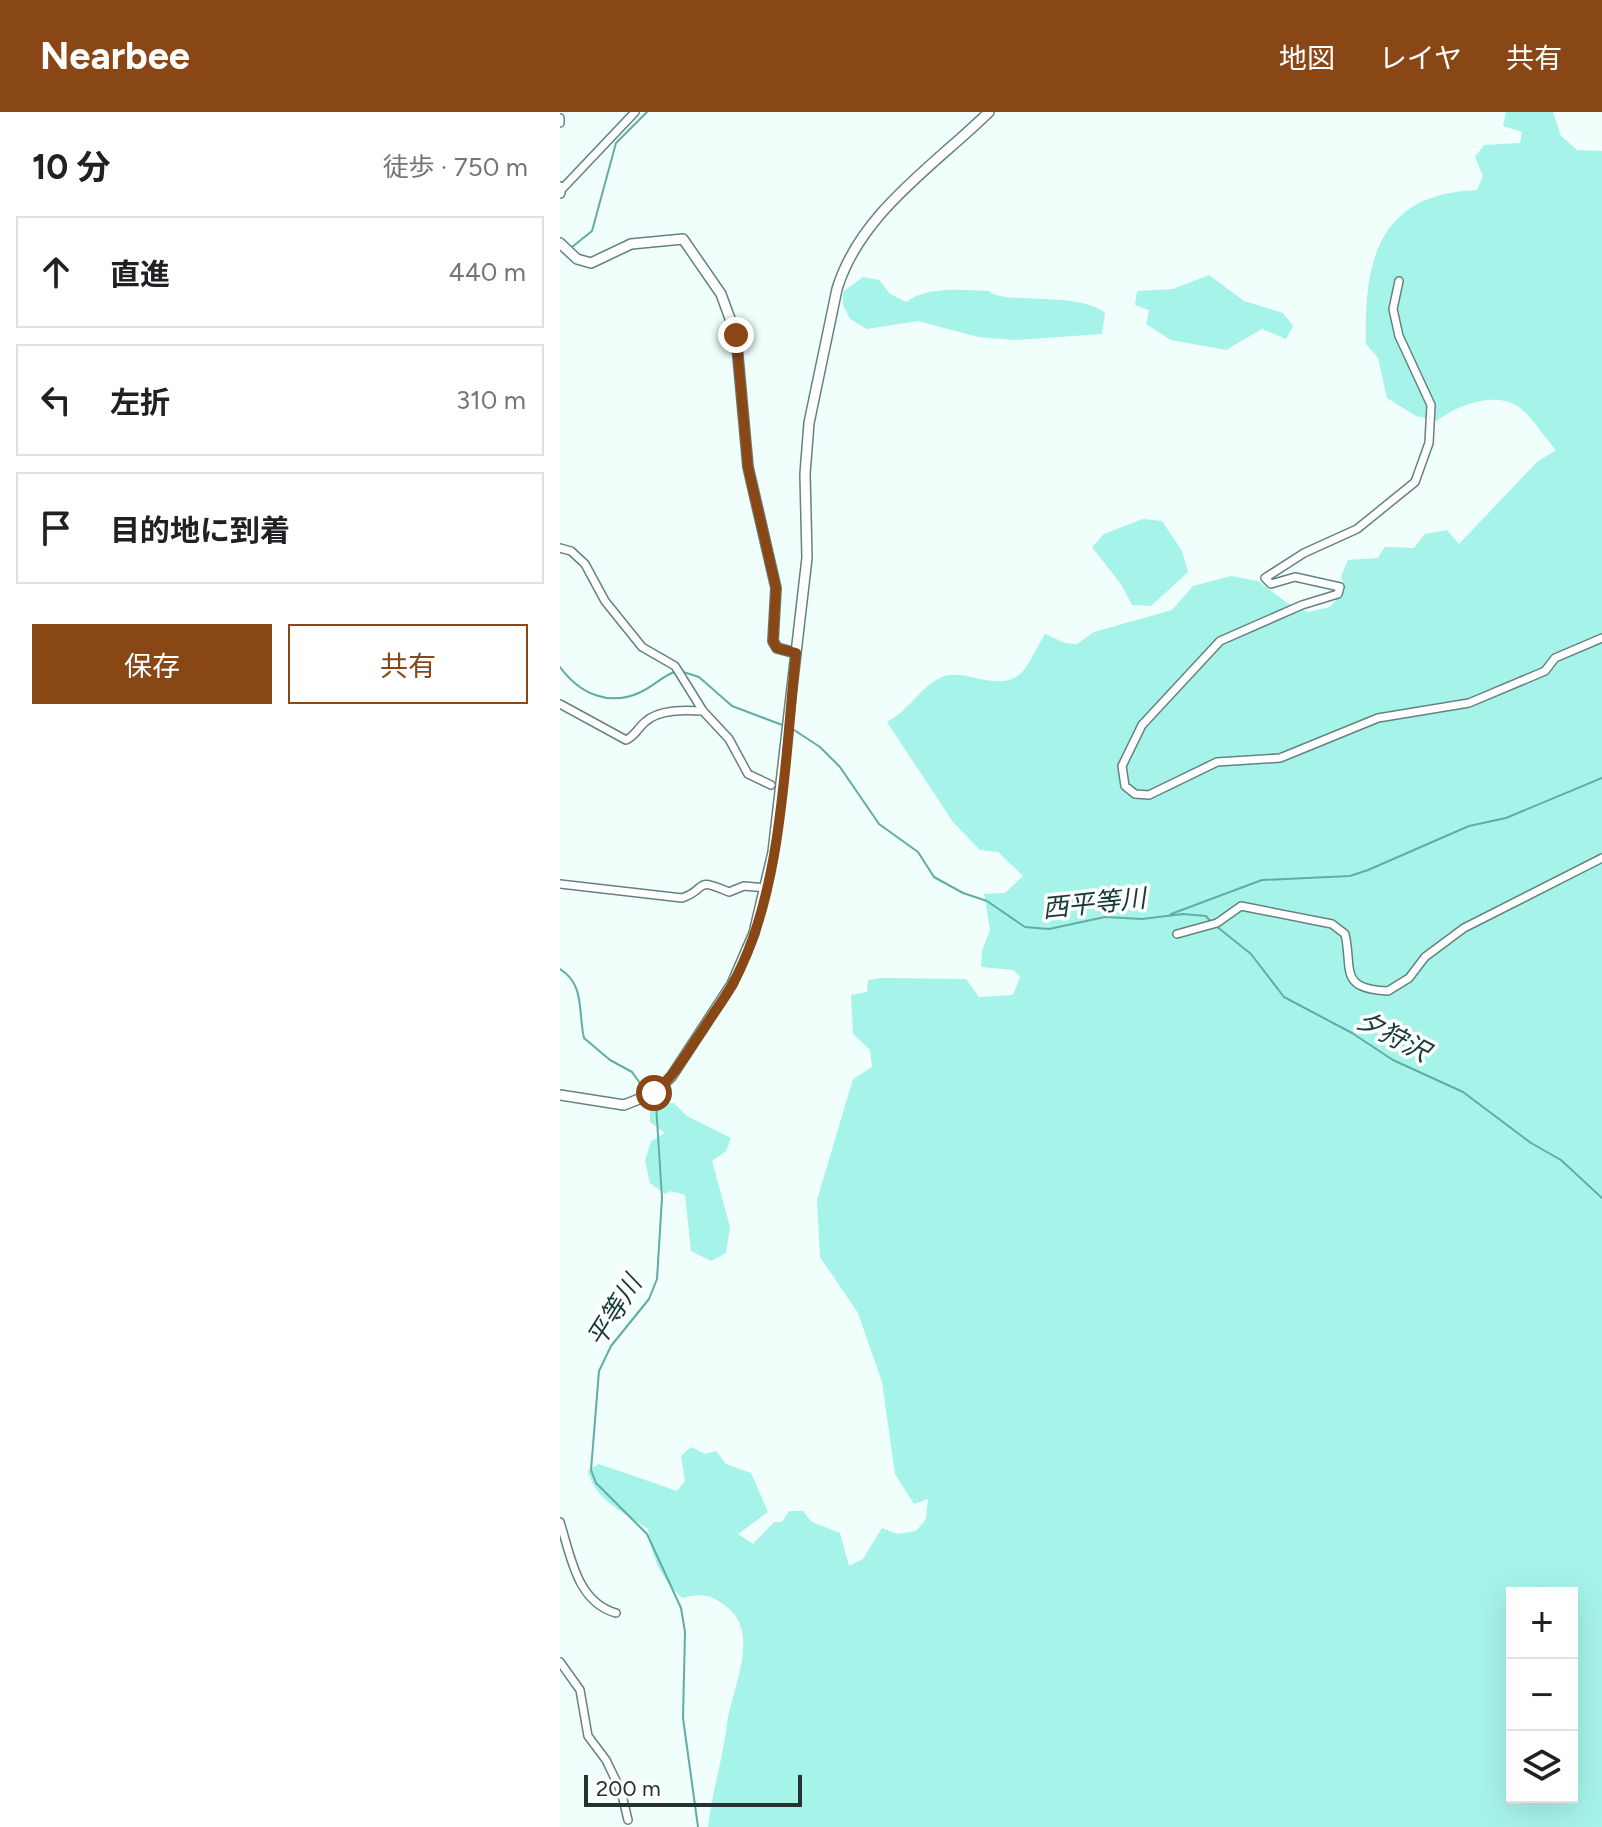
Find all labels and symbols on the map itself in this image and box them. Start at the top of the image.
route end [718,317,754,353]
water label: 西平等川 [1041,881,1150,924]
water label: 夕狩沢 [1351,1004,1438,1070]
route start [636,1075,672,1111]
water label: 平等川 [580,1267,650,1353]
scale bar [584,1771,802,1807]

